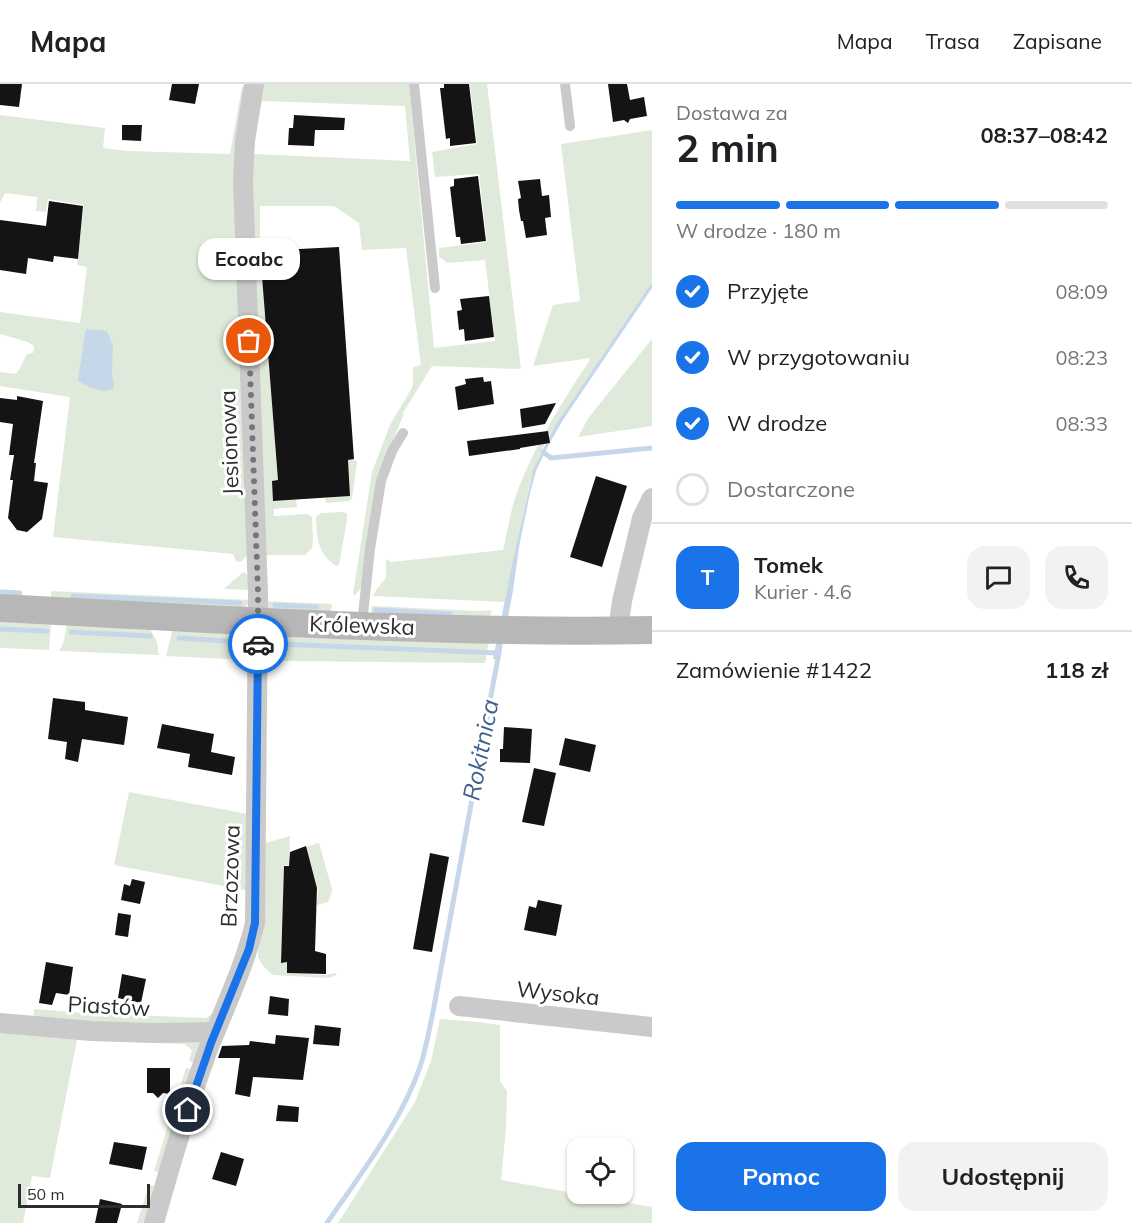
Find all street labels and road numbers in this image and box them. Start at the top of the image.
street label: Jesionowa [213,390,245,496]
street label: Królewska [309,609,415,641]
street label: Brzozowa [214,824,246,928]
street label: Wysoka [515,975,601,1011]
street label: Piastów [67,990,151,1022]

